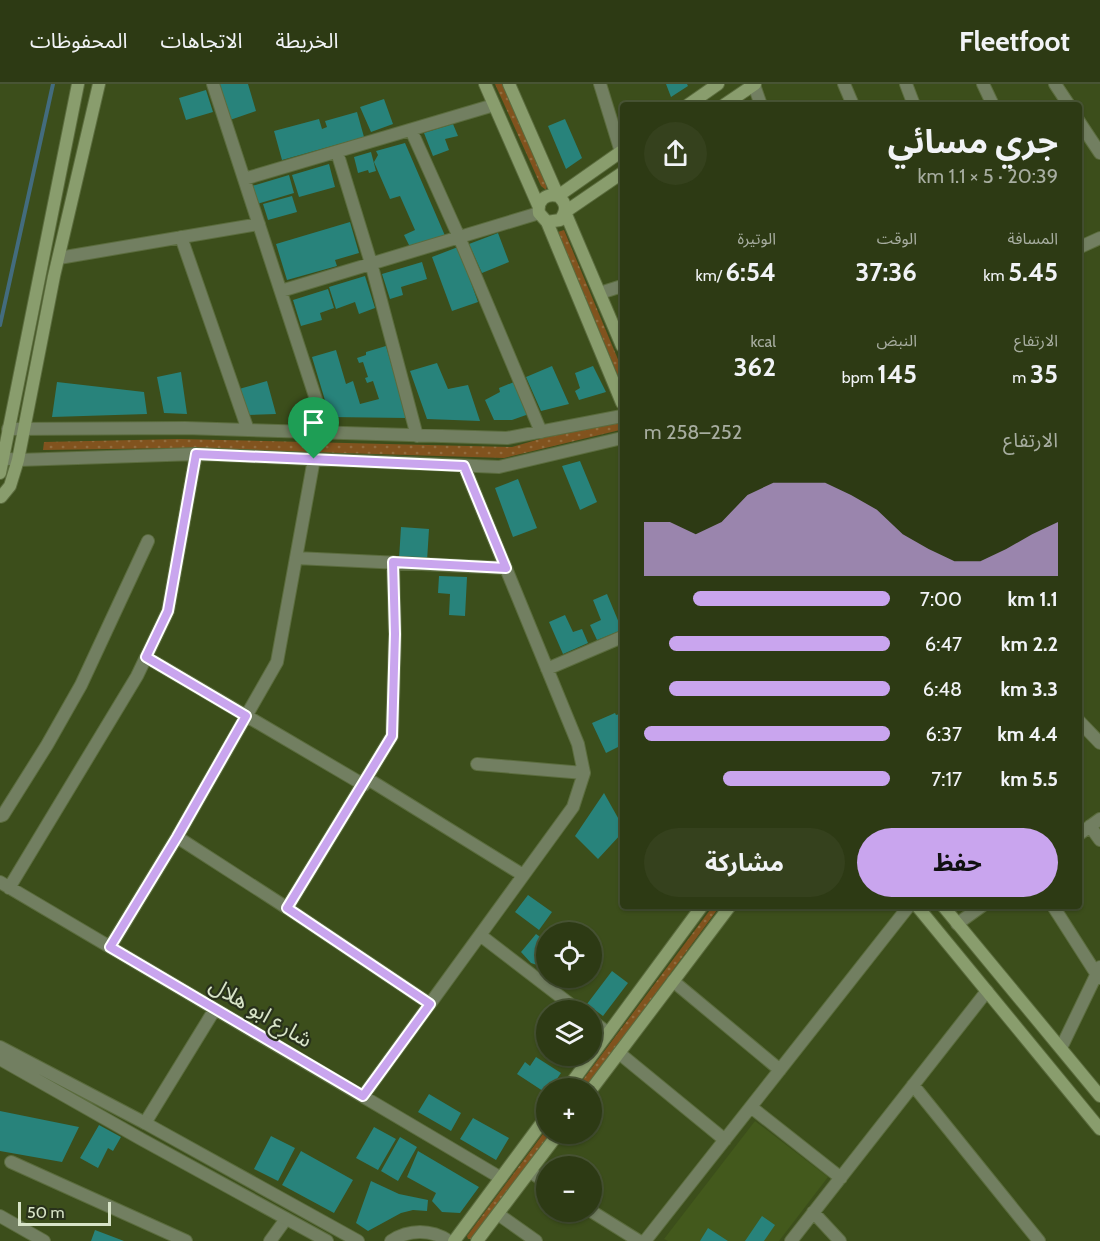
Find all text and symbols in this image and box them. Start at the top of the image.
text: Fleetfoot [959,24,1070,58]
text: المحفوظات [30,28,127,53]
text: الاتجاهات [160,28,242,53]
text: الخريطة [275,28,338,53]
text: جري مسائي [888,121,1058,161]
button: share [644,122,707,185]
text: 20:39 · 5 × 1.1 km [918,164,1058,188]
text: الوتيرة [738,229,776,248]
text: الوقت [877,229,917,248]
text: المسافة [1008,229,1058,248]
text: 6:54 [726,256,776,288]
text: 37:36 [855,256,917,288]
text: 5.45 [1008,256,1058,288]
text: /km [696,266,726,285]
text: km [983,266,1008,285]
text: النبض [876,331,917,350]
text: الارتفاع [1014,331,1058,350]
text: kcal [750,332,776,351]
text: 362 [734,351,776,383]
text: 145 [877,358,917,390]
text: 35 [1030,358,1058,390]
text: bpm [842,368,877,387]
text: m [1012,368,1030,387]
pin [288,397,339,459]
icon: arrive [297,406,330,439]
text: 252–258 m [644,420,742,444]
text: الارتفاع [1003,428,1058,452]
text: 7:00 [920,587,962,611]
text: 1.1 km [1008,587,1058,611]
text: 6:47 [925,632,962,656]
text: 2.2 km [1001,632,1058,656]
text: 6:48 [923,677,962,701]
text: 3.3 km [1000,677,1058,701]
text: 6:37 [926,722,962,746]
text: 4.4 km [997,722,1058,746]
text: 7:17 [931,767,962,791]
text: 5.5 km [1000,767,1058,791]
button: مشاركة [644,828,845,897]
button: حفظ [857,828,1058,897]
map controls [536,922,602,1222]
button: locate [536,922,602,988]
street label: شارع ابو هلال [203,971,317,1056]
button: layers [536,1000,602,1066]
button: + [536,1078,602,1144]
button: − [536,1156,602,1222]
scale bar [18,1199,111,1226]
text: 50 m [27,1203,64,1222]

